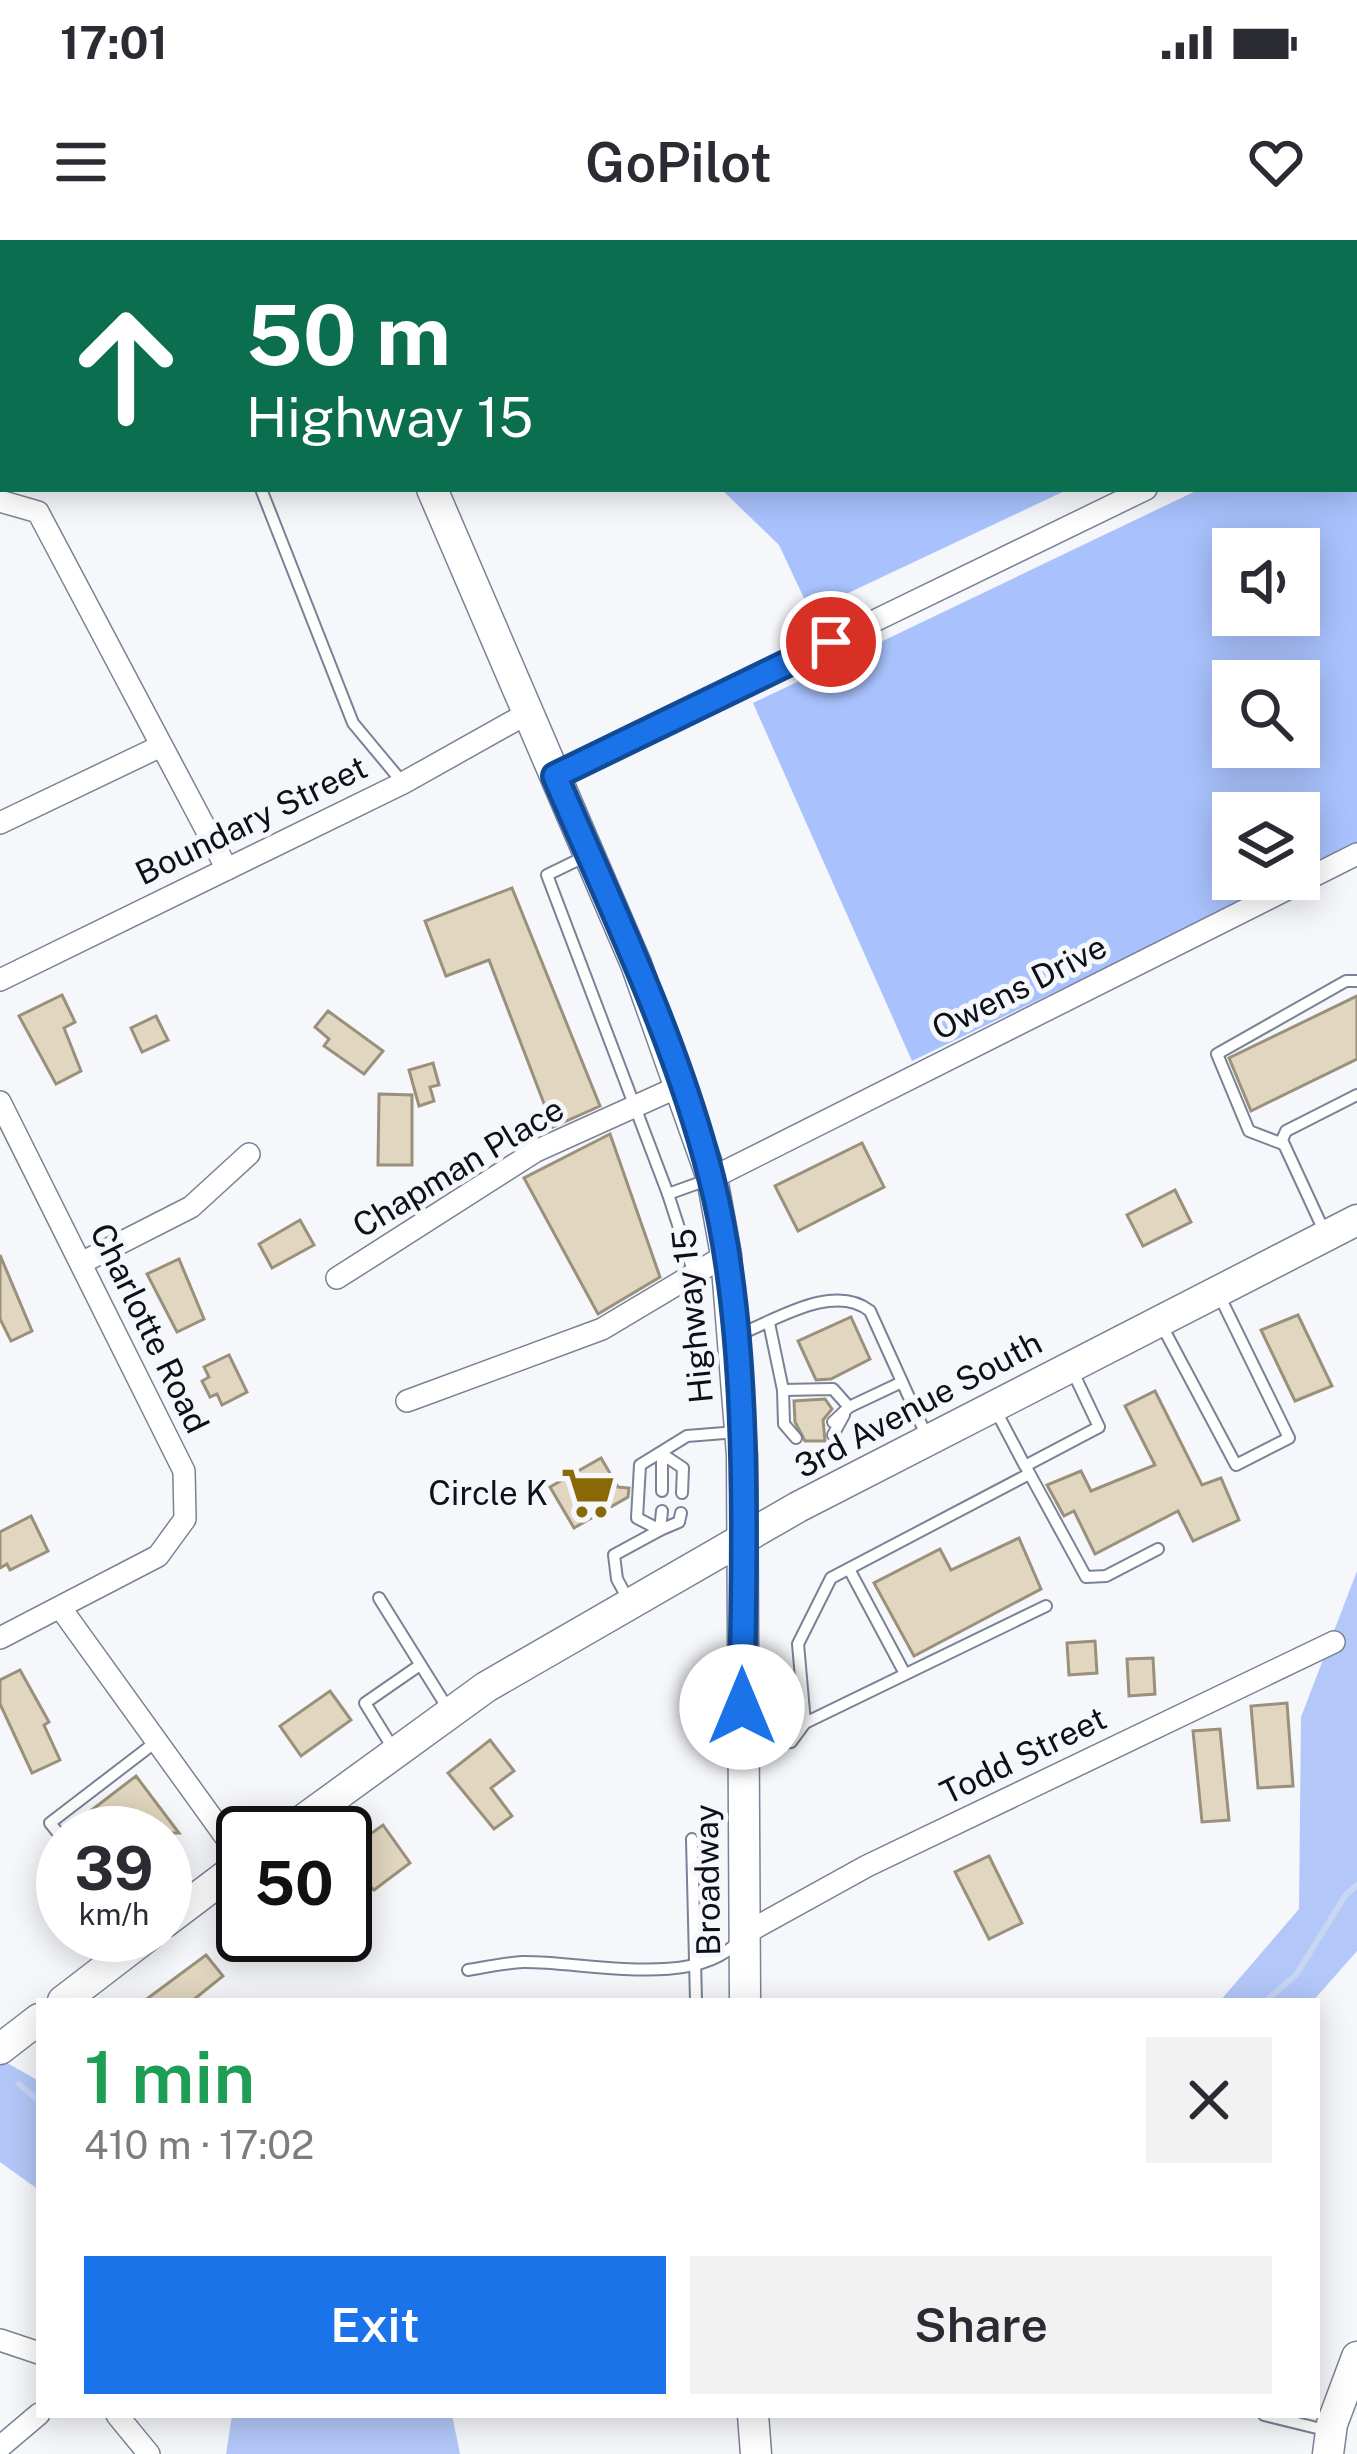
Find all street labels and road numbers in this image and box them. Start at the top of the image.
street label: Boundary Street [129,748,373,892]
street label: Owens Drive [925,927,1113,1047]
street label: Chapman Place [346,1089,570,1245]
street label: Charlotte Road [83,1217,217,1439]
street label: Highway 15 [664,1227,720,1405]
street label: 3rd Avenue South [788,1323,1048,1485]
street label: Todd Street [934,1699,1112,1811]
street label: Broadway [687,1804,727,1956]

